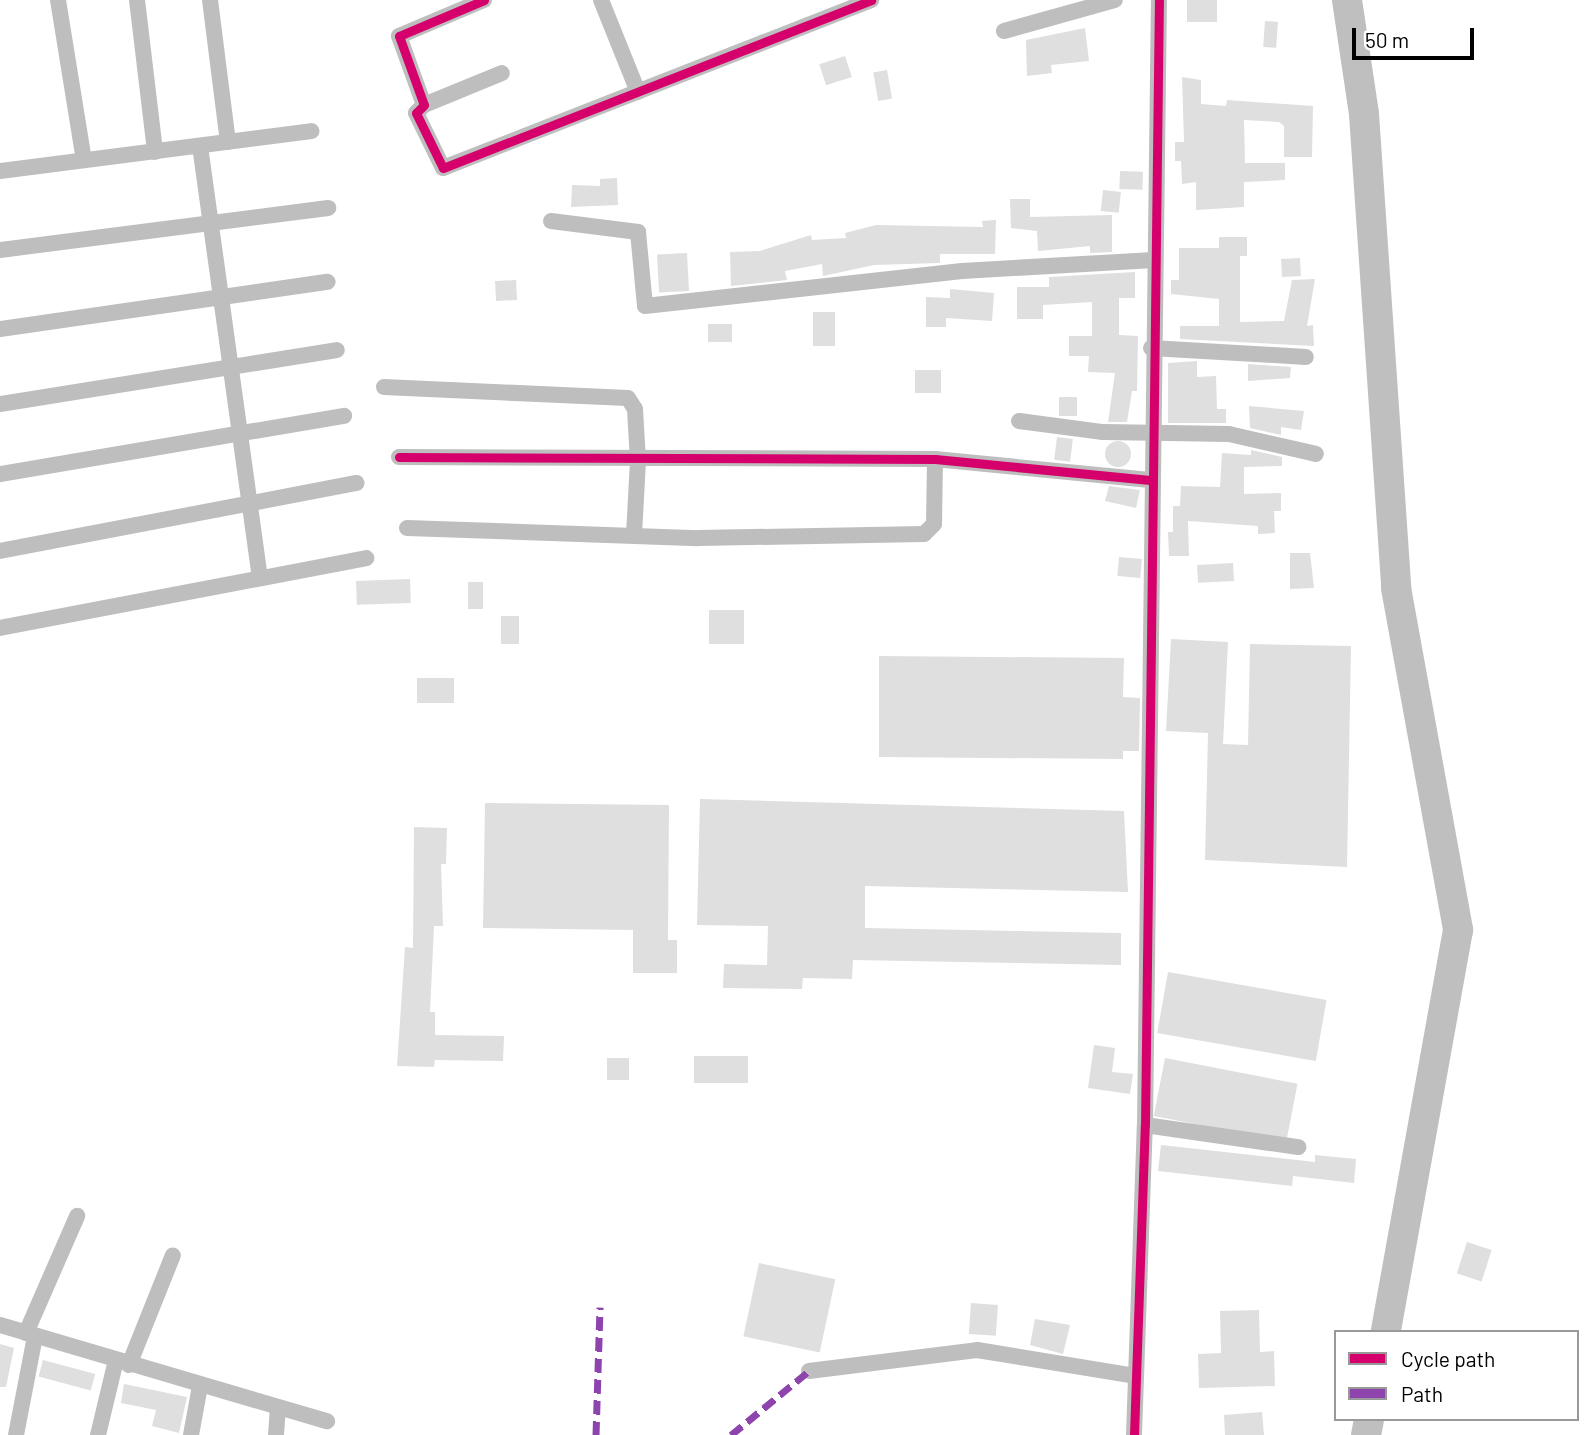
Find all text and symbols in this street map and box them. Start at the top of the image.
scale bar [1355,14,1478,58]
text: 50 m [1365,27,1409,52]
legend [1334,1330,1579,1421]
text: Cycle path [1401,1346,1495,1371]
text: Path [1401,1381,1443,1406]

